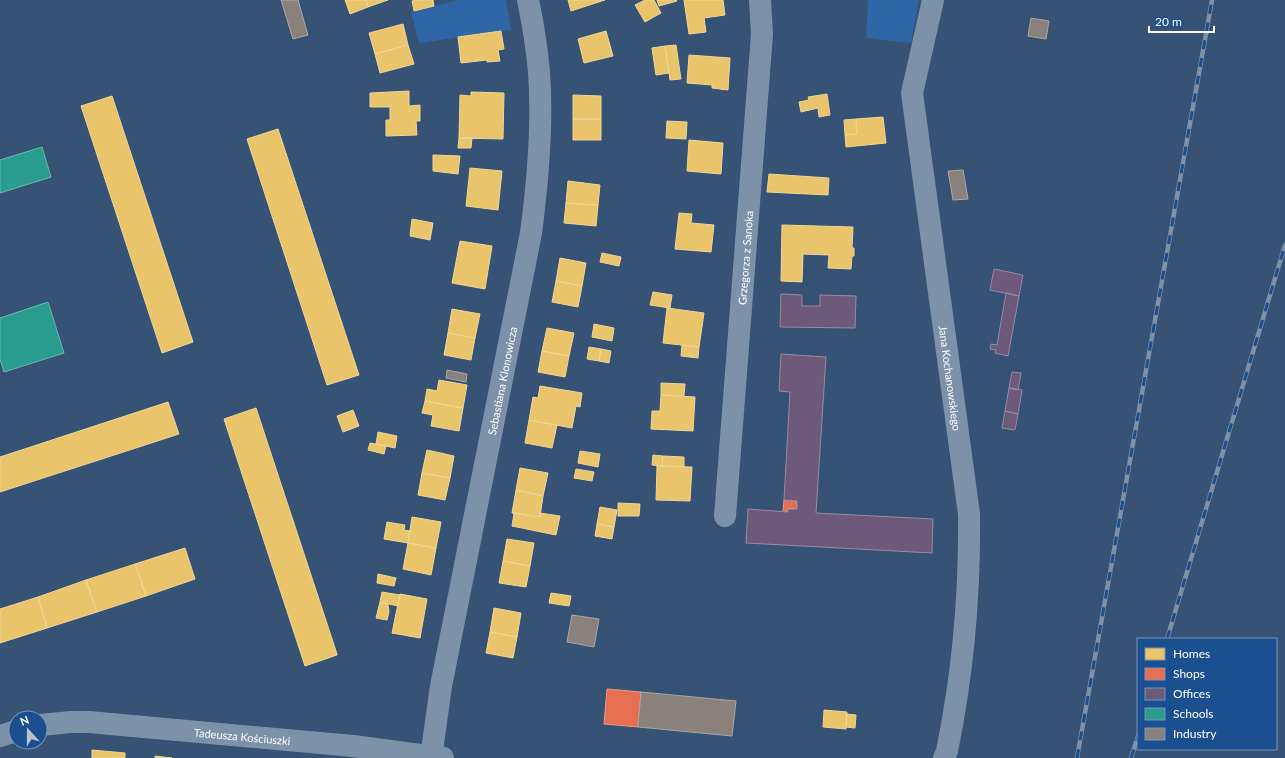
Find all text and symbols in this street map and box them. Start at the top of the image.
scale bar [1149,8,1214,34]
text: 20 m [1155,14,1182,29]
street label: Grzegorza z Sanoka [735,210,755,305]
street label: Sebastiana Klonowicza [485,325,519,436]
street label: Jana Kochanowskiego [937,325,964,431]
legend [1137,638,1277,750]
text: Homes [1173,646,1210,661]
text: Shops [1173,666,1205,681]
text: Offices [1173,686,1210,701]
text: Schools [1173,706,1214,721]
north arrow [8,710,48,750]
text: N [18,713,31,728]
street label: Tadeusza Kościuszki [193,725,291,747]
text: Industry [1173,726,1217,741]

